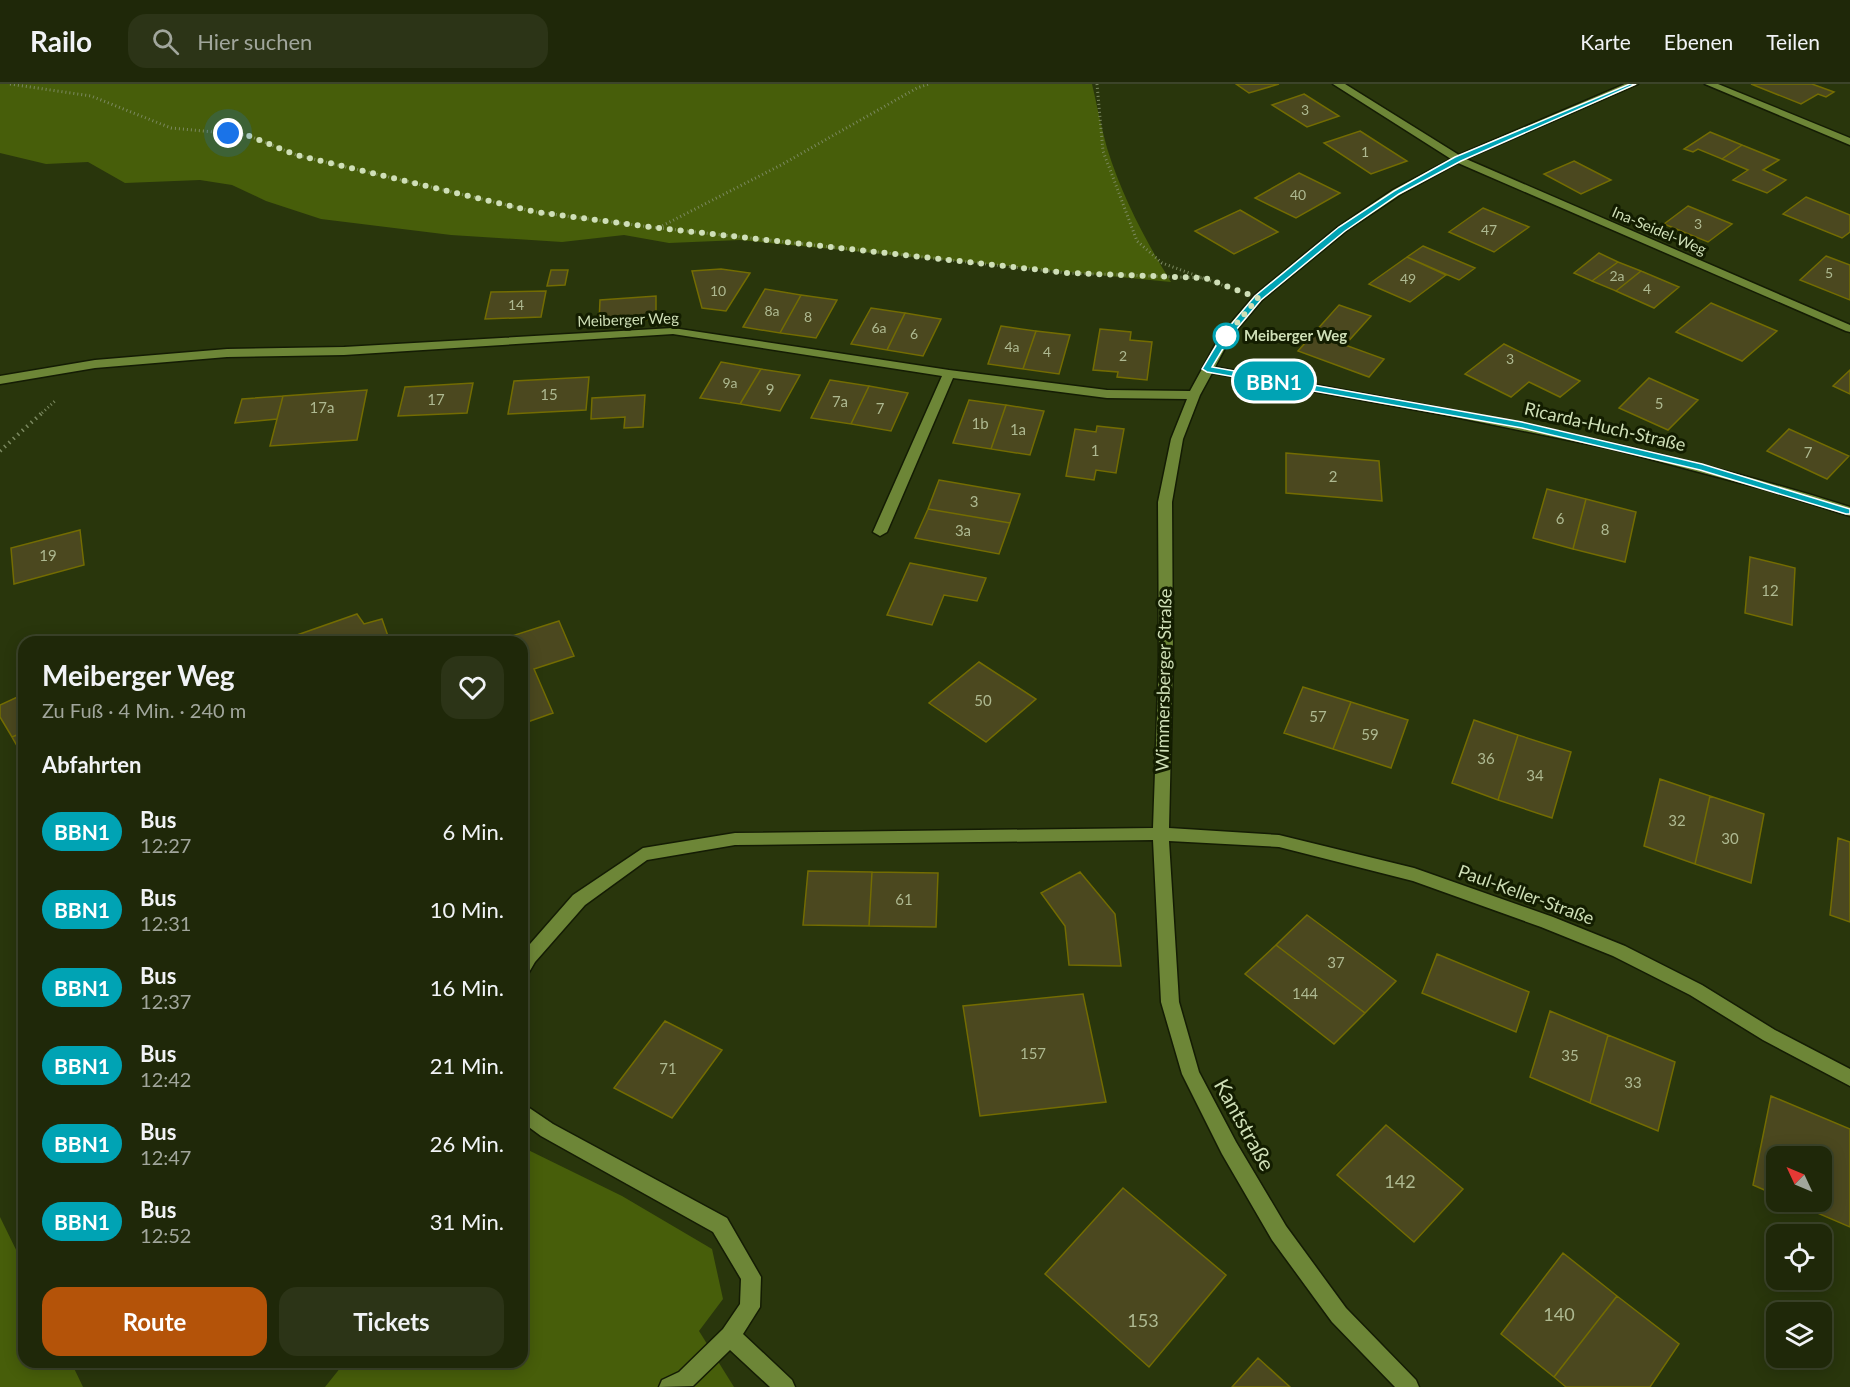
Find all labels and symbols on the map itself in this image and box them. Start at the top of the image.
house number: 3 [1301,101,1309,118]
your location [213,118,243,148]
house number: 1 [1361,143,1369,160]
house number: 40 [1290,186,1306,203]
street label: Ina-Seidel-Weg [1610,202,1709,258]
house number: 3 [1694,215,1702,232]
house number: 47 [1481,221,1497,238]
house number: 5 [1825,264,1833,281]
house number: 2a [1609,267,1625,284]
house number: 49 [1400,270,1416,287]
house number: 4 [1643,280,1651,297]
house number: 10 [710,282,726,299]
house number: 14 [508,296,524,313]
house number: 8a [764,302,780,319]
street label: Meiberger Weg [577,308,679,330]
house number: 8 [804,308,812,325]
house number: 6a [871,319,887,336]
marker: Meiberger Weg [1213,323,1239,349]
house number: 6 [910,325,918,342]
place label: Meiberger Weg [1244,326,1347,344]
house number: 4a [1004,338,1020,355]
house number: 4 [1043,343,1051,360]
house number: 2 [1119,347,1127,364]
house number: 3 [1506,350,1514,367]
line badge: BBN1 [1232,362,1316,400]
house number: 9a [722,374,738,391]
house number: 9 [766,380,774,398]
house number: 15 [540,385,558,403]
house number: 17 [427,390,445,408]
house number: 7a [832,392,848,410]
house number: 5 [1655,394,1663,412]
street label: Ricarda-Huch-Straße [1522,397,1688,455]
house number: 17a [310,398,334,416]
house number: 7 [876,399,885,417]
house number: 1b [971,414,989,432]
house number: 1a [1010,420,1026,438]
house number: 1 [1091,441,1099,459]
house number: 7 [1804,443,1813,461]
house number: 2 [1329,467,1337,485]
house number: 3 [970,492,978,510]
house number: 6 [1556,509,1565,527]
house number: 8 [1601,520,1609,538]
house number: 3a [955,521,971,539]
house number: 19 [39,546,57,564]
house number: 12 [1761,581,1779,599]
street label: Wimmersberger Straße [1150,588,1176,772]
house number: 50 [974,691,992,709]
house number: 57 [1309,707,1327,725]
house number: 59 [1361,725,1379,743]
house number: 36 [1477,749,1495,767]
house number: 34 [1526,766,1544,784]
house number: 32 [1668,811,1686,829]
house number: 30 [1721,829,1739,847]
street label: Paul-Keller-Straße [1455,859,1597,929]
house number: 61 [895,890,913,908]
house number: 37 [1327,953,1345,971]
house number: 144 [1292,984,1318,1002]
house number: 157 [1020,1044,1046,1062]
house number: 35 [1561,1046,1579,1064]
house number: 71 [659,1059,677,1077]
house number: 33 [1624,1073,1642,1091]
street label: Kantstraße [1210,1074,1281,1175]
north arrow [1766,1146,1832,1212]
house number: 142 [1384,1170,1416,1192]
house number: 140 [1543,1303,1575,1325]
house number: 153 [1127,1309,1159,1331]

